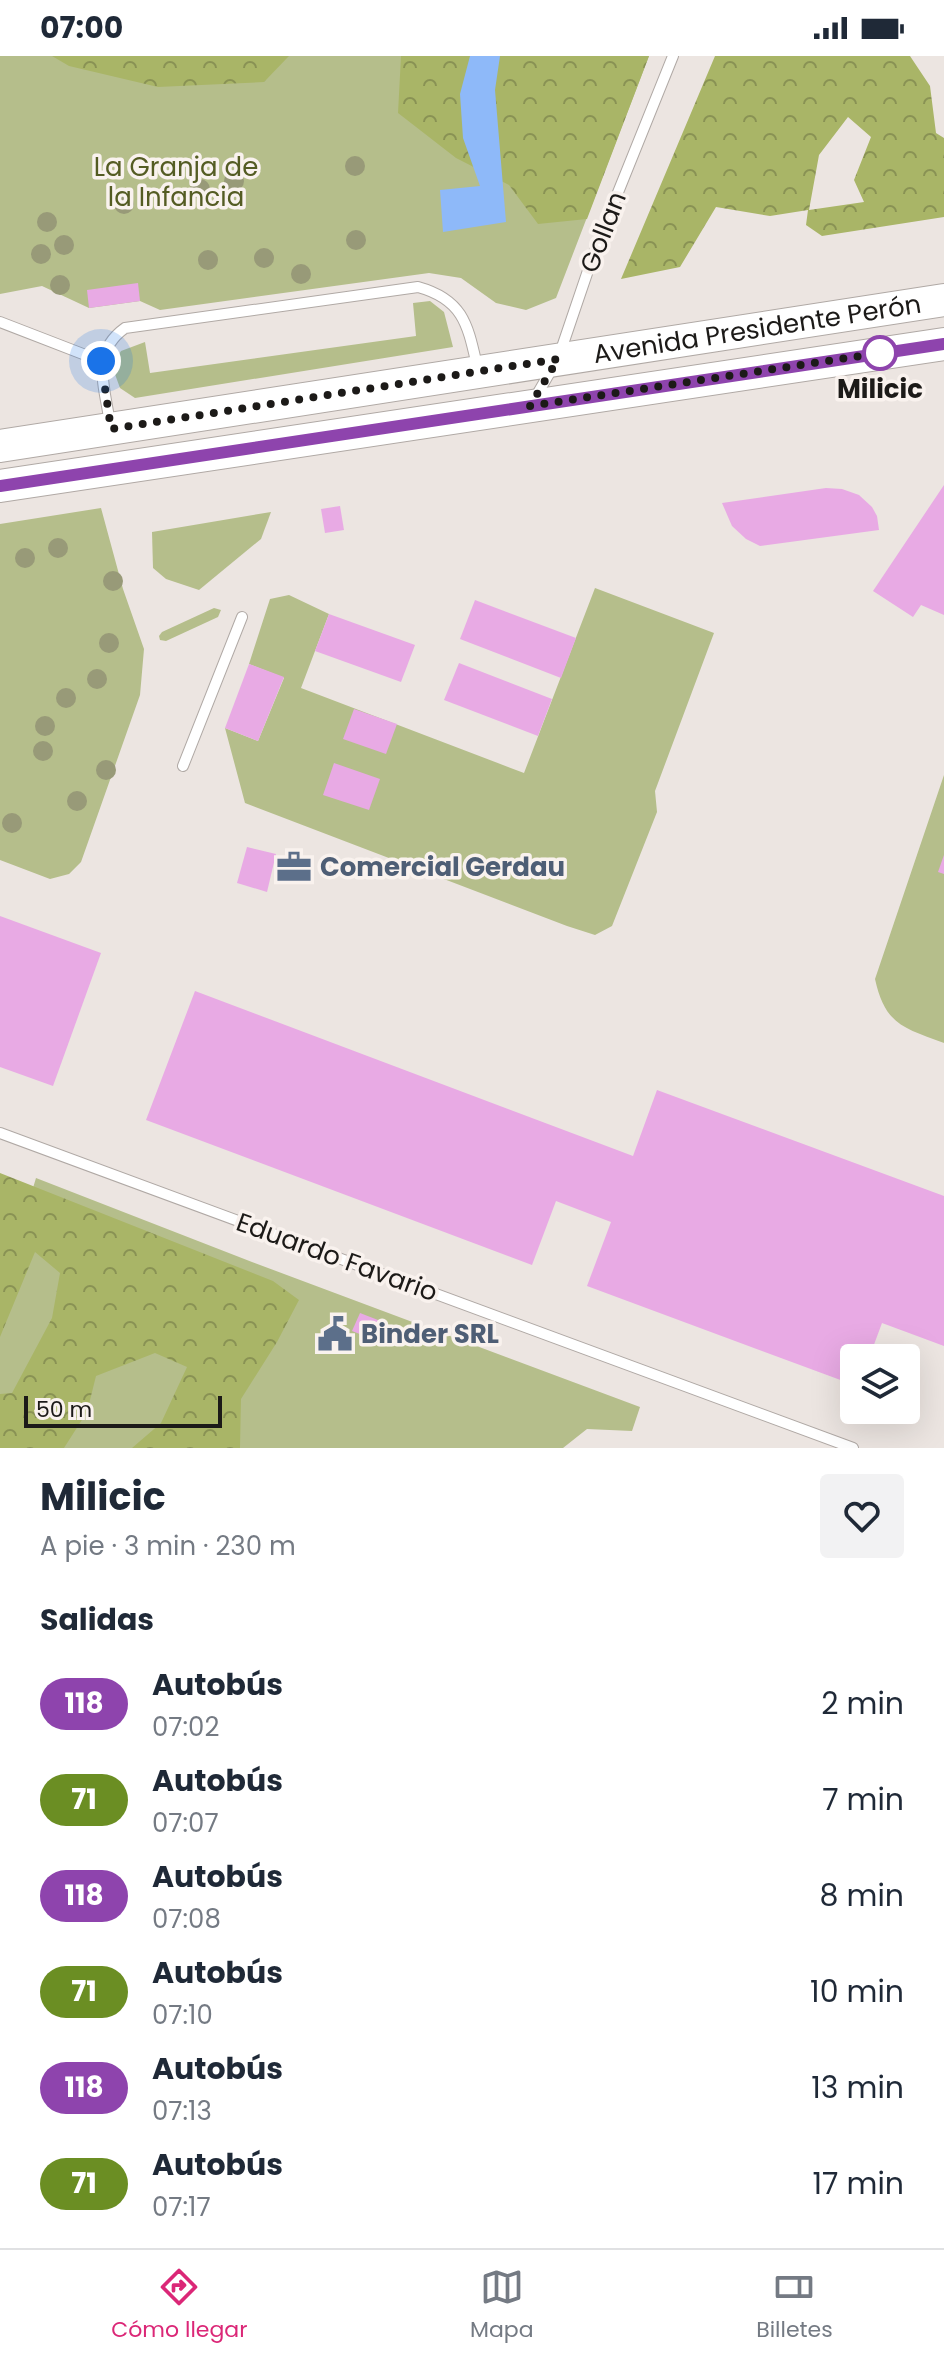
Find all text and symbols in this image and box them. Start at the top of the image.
text: 07:00 [40,6,123,49]
park label: La Granja de la Infancia [94,149,258,215]
street label: Gollan [571,186,635,278]
street label: Avenida Presidente Perón [591,286,923,372]
marker: Milicic [863,336,897,370]
your location [81,341,121,381]
place label: Milicic [837,371,923,407]
office icon: Comercial Gerdau [275,848,313,886]
place label: Comercial Gerdau [320,849,565,885]
street label: Eduardo Favario [231,1204,443,1310]
public building icon: Binder SRL [316,1315,354,1353]
place label: Binder SRL [361,1316,499,1352]
map controls [840,1344,920,1424]
button: layers [840,1344,920,1424]
scale bar [24,1392,222,1428]
text: 50 m [36,1394,92,1425]
text: Milicic [40,1470,166,1523]
button: heart [820,1474,904,1558]
text: A pie · 3 min · 230 m [40,1528,296,1564]
text: Salidas [40,1598,154,1641]
text: Autobús [152,1663,283,1706]
text: 2 min [821,1682,904,1725]
text: 118 [64,1684,104,1723]
text: 07:02 [152,1709,219,1745]
text: Autobús [152,1759,283,1802]
text: 7 min [822,1778,904,1821]
text: 71 [71,1780,97,1819]
text: 07:07 [152,1805,219,1841]
text: Autobús [152,1855,283,1898]
text: 8 min [820,1874,904,1917]
text: 118 [64,1876,104,1915]
text: 07:08 [152,1901,221,1937]
text: Autobús [152,1951,283,1994]
text: 10 min [810,1970,904,2013]
text: 71 [71,1972,97,2011]
text: 07:10 [152,1997,213,2033]
text: Autobús [152,2047,283,2090]
text: 13 min [811,2066,904,2109]
text: 118 [64,2068,104,2107]
text: 07:13 [152,2093,212,2129]
text: Autobús [152,2143,283,2186]
text: 17 min [813,2162,904,2205]
text: 71 [71,2164,97,2203]
text: 07:17 [152,2189,211,2225]
tab: Cómo llegar [111,2265,247,2346]
tab: Mapa [470,2265,534,2346]
tab: Billetes [756,2265,833,2346]

